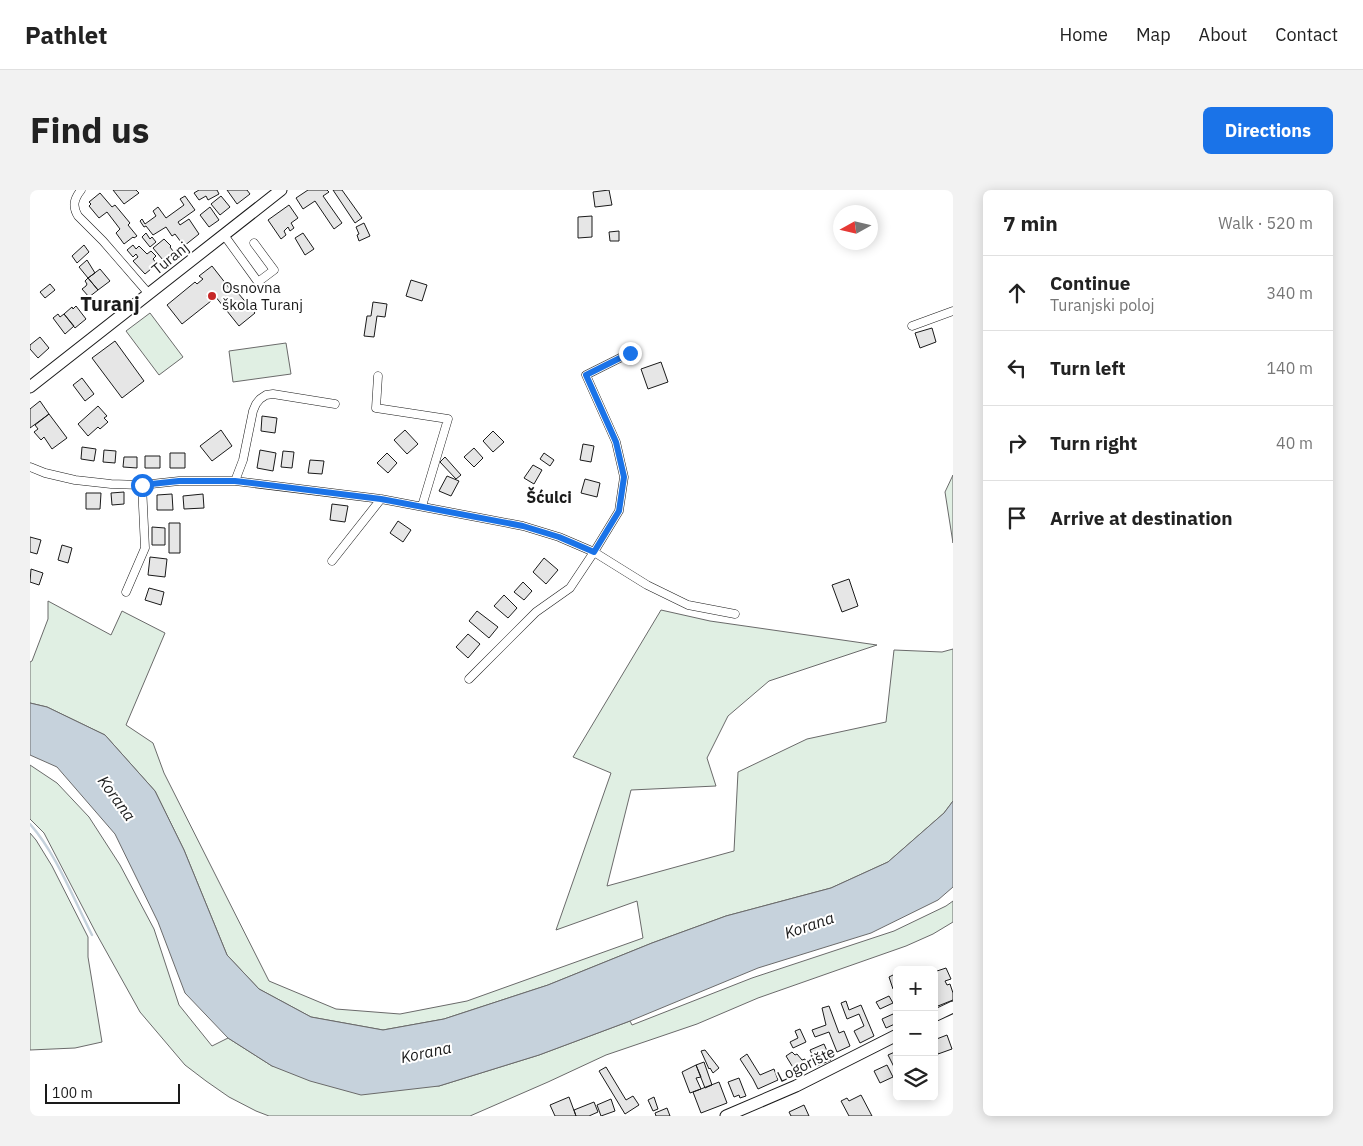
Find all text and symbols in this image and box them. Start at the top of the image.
text: Pathlet [25,19,107,51]
text: Home [1060,23,1108,46]
text: Map [1136,23,1171,46]
text: About [1199,23,1247,46]
text: Contact [1275,23,1338,46]
text: Find us [30,107,149,153]
button: Directions [1203,107,1333,154]
north arrow [833,205,878,250]
text: 7 min [1003,209,1058,237]
text: Walk · 520 m [1218,213,1313,233]
street label: Turanj [148,237,192,279]
text: Continue [1050,271,1130,295]
place label: Osnovna škola Turanj [222,278,303,314]
icon: ahead [1003,279,1031,307]
text: 340 m [1266,283,1313,303]
district label: Turanj [80,290,140,317]
marker: Osnovna škola Turanj [206,290,218,302]
text: Turanjski poloj [1050,295,1154,315]
route end [619,342,642,365]
icon: left [1003,354,1031,382]
text: Turn left [1050,356,1126,380]
text: 140 m [1266,358,1313,378]
icon: right [1003,429,1031,457]
text: Turn right [1050,431,1137,455]
text: 40 m [1276,433,1313,453]
route start [131,474,154,497]
district label: Šćulci [526,486,572,507]
icon: arrive [1003,504,1031,532]
text: Arrive at destination [1050,506,1233,530]
water label: Korana [94,771,140,825]
water label: Korana [781,907,837,943]
map controls [893,966,938,1101]
button: + [893,966,938,1011]
button: − [893,1011,938,1056]
water label: Korana [399,1037,453,1067]
street label: Logorište [774,1042,838,1086]
button: layers [893,1056,938,1101]
scale bar [45,1081,180,1104]
text: 100 m [52,1084,93,1102]

